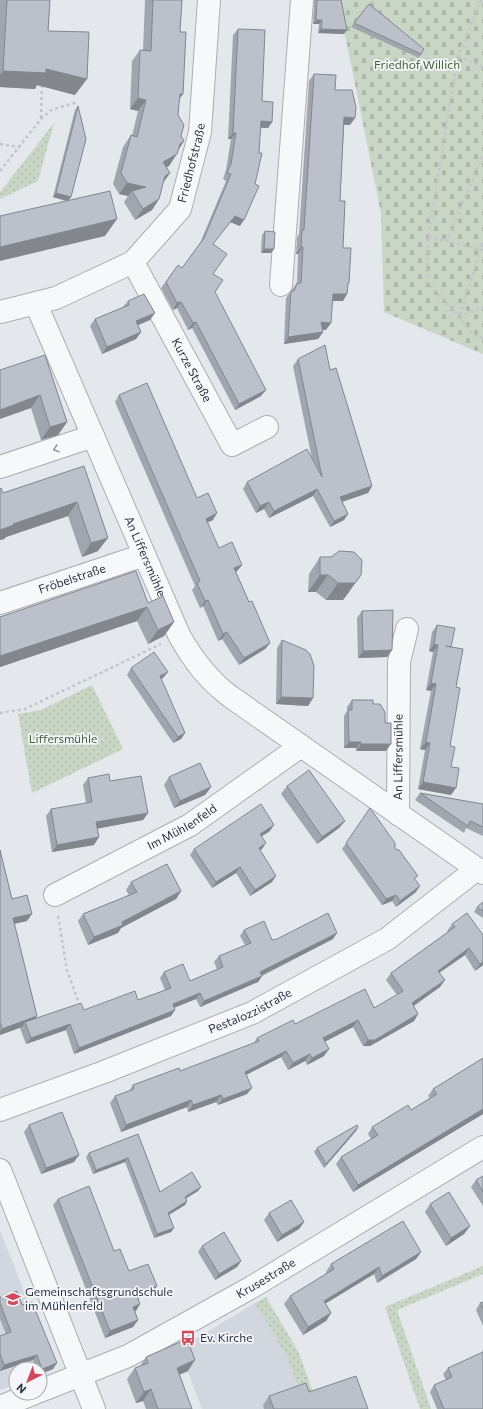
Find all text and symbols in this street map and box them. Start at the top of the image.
park label: Friedhof Willich [374,57,460,71]
street label: Friedhofstraße [174,123,207,204]
street label: Kurze Straße [169,335,215,404]
one-way arrow [53,444,60,452]
street label: An Liffersmühle [122,514,170,598]
street label: Fröbelstraße [36,560,107,596]
street label: An Liffersmühle [390,714,405,800]
park label: Liffersmühle [29,731,97,745]
street label: Im Mühlenfeld [144,800,219,852]
street label: Pestalozzistraße [206,985,294,1036]
street label: Krusestraße [233,1254,297,1300]
place label: Gemeinschaftsgrundschule im Mühlenfeld [25,1284,173,1312]
school or university icon: Gemeinschaftsgrundschule im Mühlenfeld [4,1290,22,1308]
bus stop icon: Ev. Kirche [179,1329,197,1347]
place label: Ev. Kirche [200,1330,253,1344]
north arrow [8,1361,48,1401]
text: N [14,1381,28,1396]

